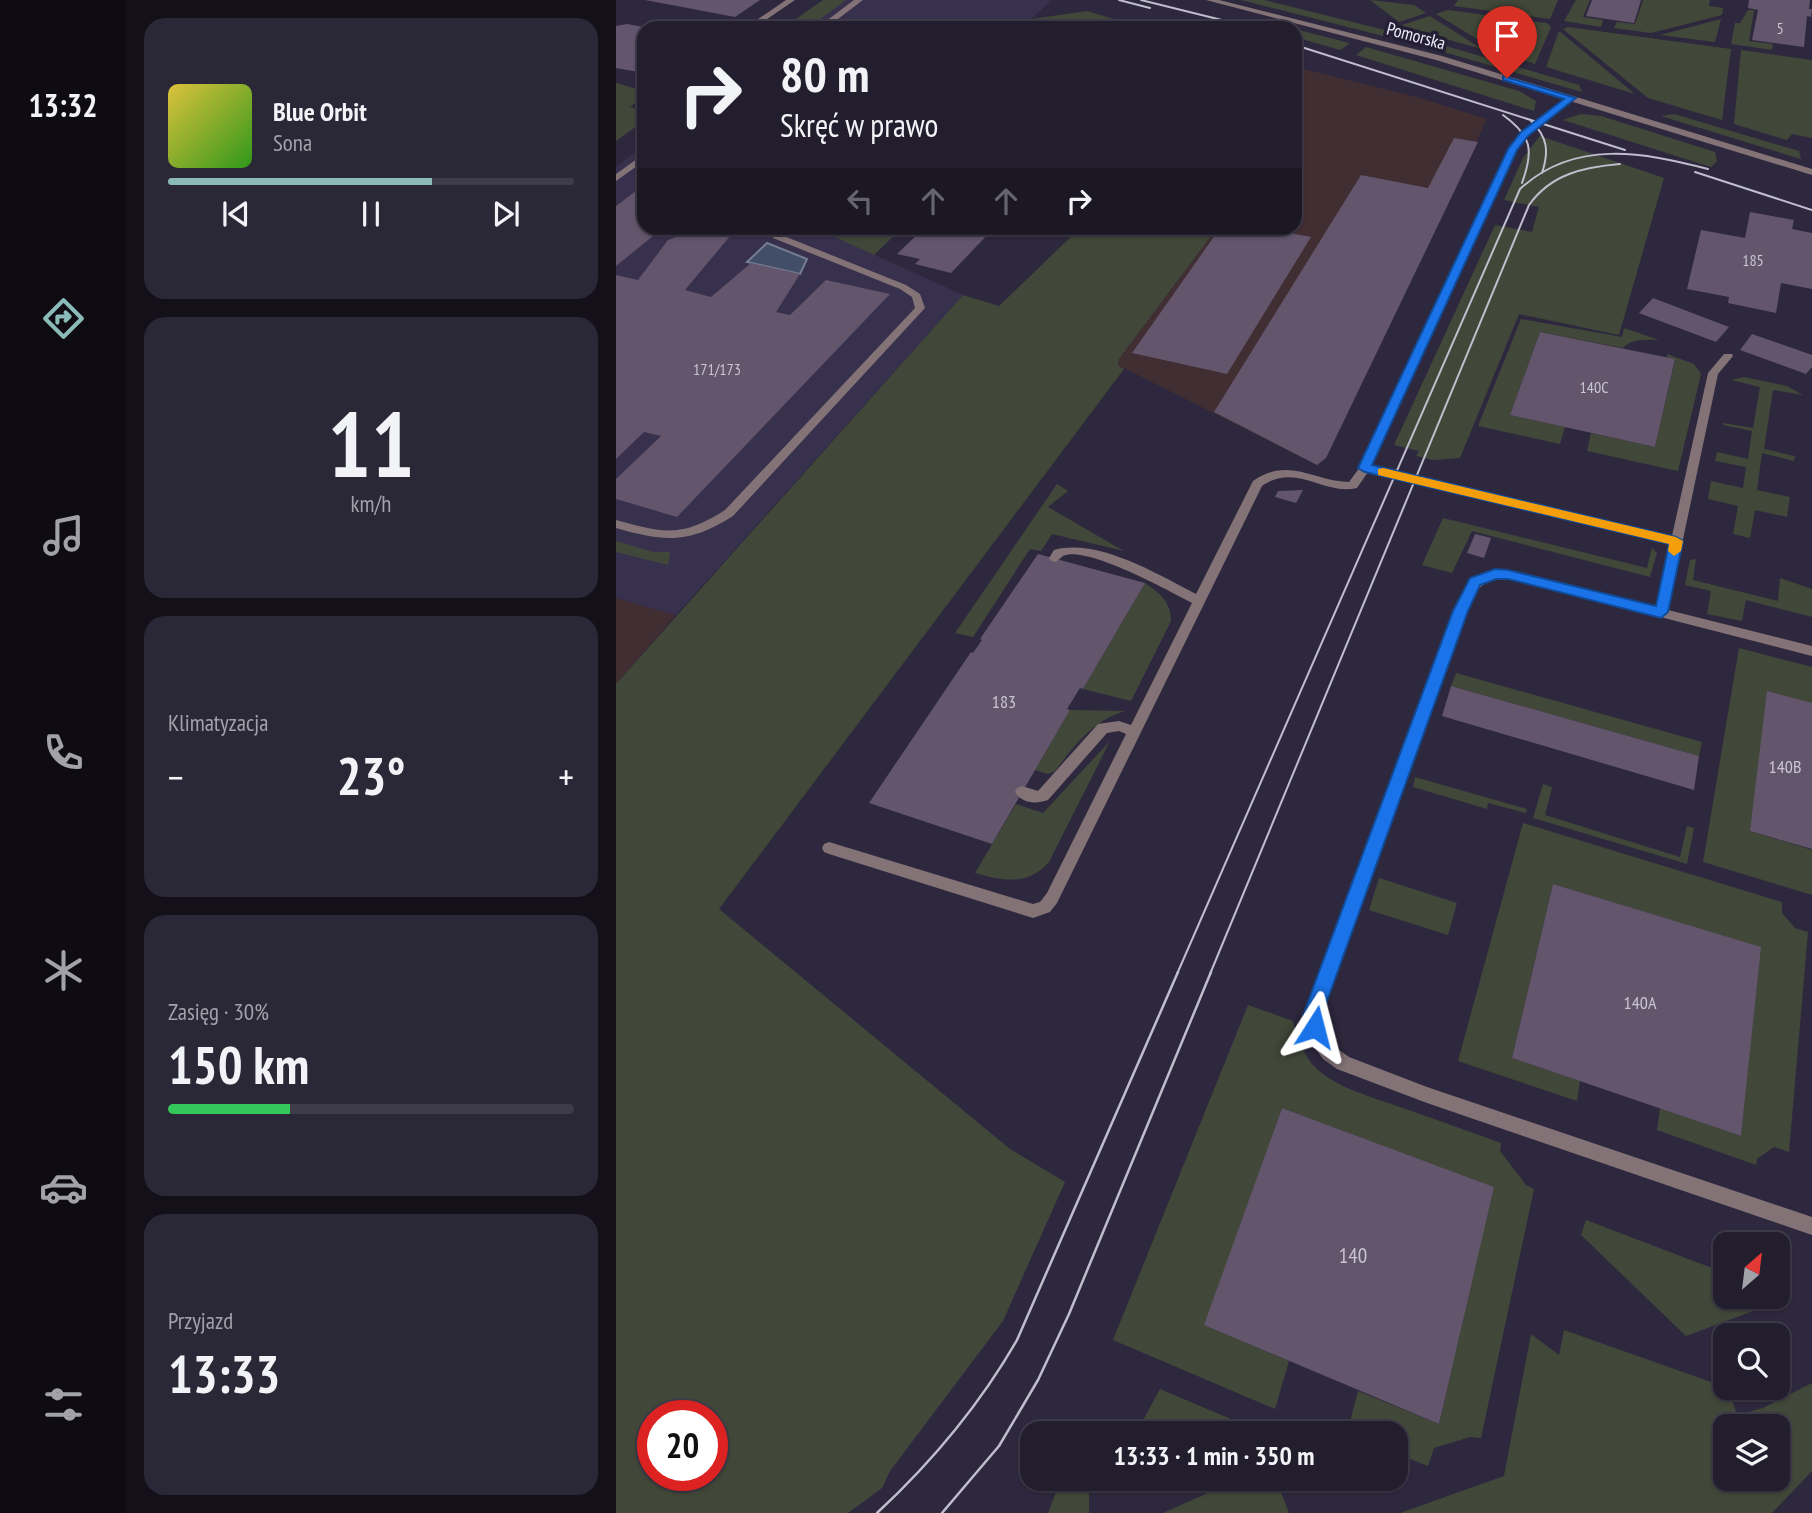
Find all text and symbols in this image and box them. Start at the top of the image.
pin [1477,6,1537,78]
street label: Pomorska [1384,17,1448,54]
icon: arrive [1488,17,1526,55]
house number: 5 [1776,18,1784,38]
text: 80 m [780,42,869,106]
icon: right [665,49,756,140]
text: 13:32 [28,84,98,126]
text: Blue Orbit [273,95,367,128]
text: Skręć w prawo [780,104,938,146]
text: Sona [273,128,312,157]
icon: left [841,182,879,220]
icon: ahead [914,182,952,220]
icon: ahead [987,182,1025,220]
icon: right [1060,182,1098,220]
icon: previous [217,195,255,233]
icon: pause [352,195,390,233]
icon: next [487,195,525,233]
house number: 185 [1742,250,1764,270]
icon: directions [39,294,88,343]
house number: 171/173 [693,359,741,379]
house number: 140C [1580,377,1608,397]
text: 11 [328,384,415,502]
text: km/h [351,489,391,518]
icon: music [39,511,88,560]
house number: 183 [992,690,1016,713]
text: Klimatyzacja [168,708,268,737]
icon: phone [39,728,88,777]
text: 23° [337,742,405,809]
text: − [168,752,184,801]
text: + [558,752,574,801]
house number: 140B [1769,755,1801,778]
icon: climate [39,946,88,995]
position arrow [1278,990,1352,1064]
house number: 140A [1624,991,1657,1014]
text: Zasięg · 30% [168,997,269,1026]
text: 150 km [168,1031,309,1098]
icon: car [39,1163,88,1212]
north arrow [1713,1232,1790,1309]
map controls [1713,1232,1790,1491]
house number: 140 [1339,1242,1367,1269]
text: Przyjazd [168,1306,233,1335]
button: search [1713,1323,1790,1400]
text: 13:33 [168,1340,280,1407]
icon: filters [39,1380,88,1429]
speed limit sign: 20 [637,1400,728,1491]
button: layers [1713,1414,1790,1491]
text: 13:33 · 1 min · 350 m [1114,1439,1314,1472]

